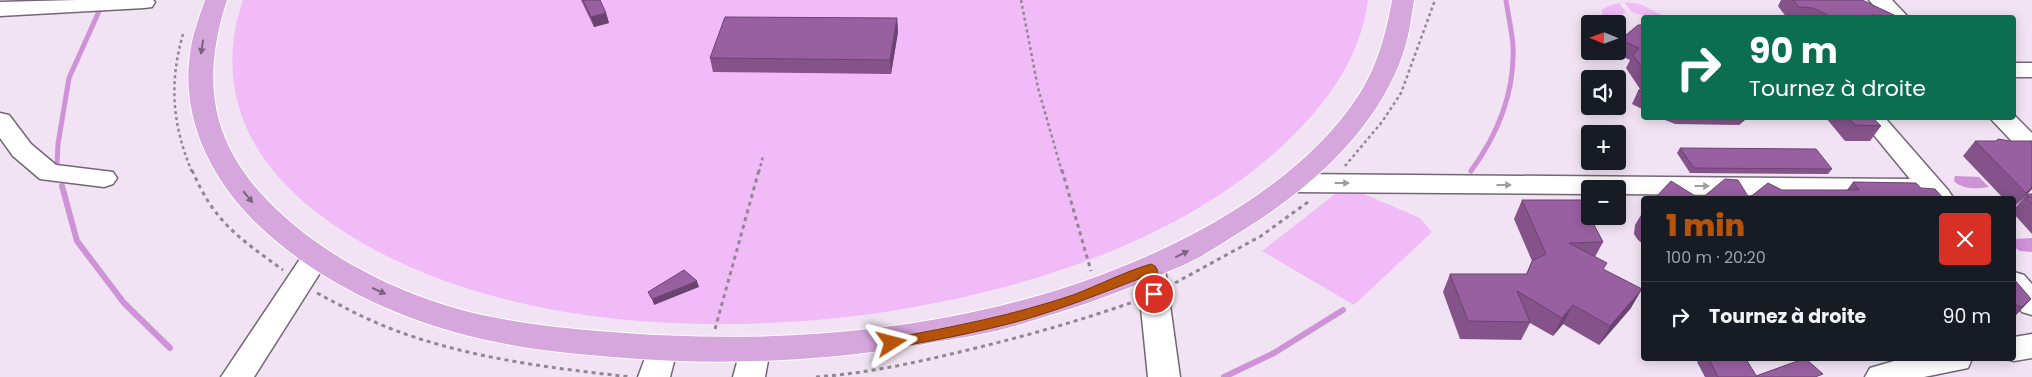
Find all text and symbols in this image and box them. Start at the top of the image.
north arrow [1581,15,1626,60]
map controls [1581,15,1626,225]
text: 90 m [1749,26,1838,75]
icon: right [1666,35,1731,100]
one-way arrow [198,39,206,55]
button: sound [1581,70,1626,115]
text: Tournez à droite [1749,73,1926,104]
button: + [1581,125,1626,170]
one-way arrow [1334,179,1350,187]
button: − [1581,180,1626,225]
one-way arrow [1496,181,1512,189]
one-way arrow [1694,182,1710,190]
one-way arrow [242,190,253,203]
text: 1 min [1666,204,1745,247]
button: close [1939,213,1991,265]
text: 100 m · 20:20 [1666,246,1766,269]
one-way arrow [1175,250,1189,258]
pin [1133,273,1175,315]
icon: arrive [1140,280,1168,308]
one-way arrow [372,287,386,295]
icon: right [1666,303,1694,331]
text: Tournez à droite [1709,303,1866,330]
text: 90 m [1942,303,1991,330]
position arrow [865,316,917,368]

